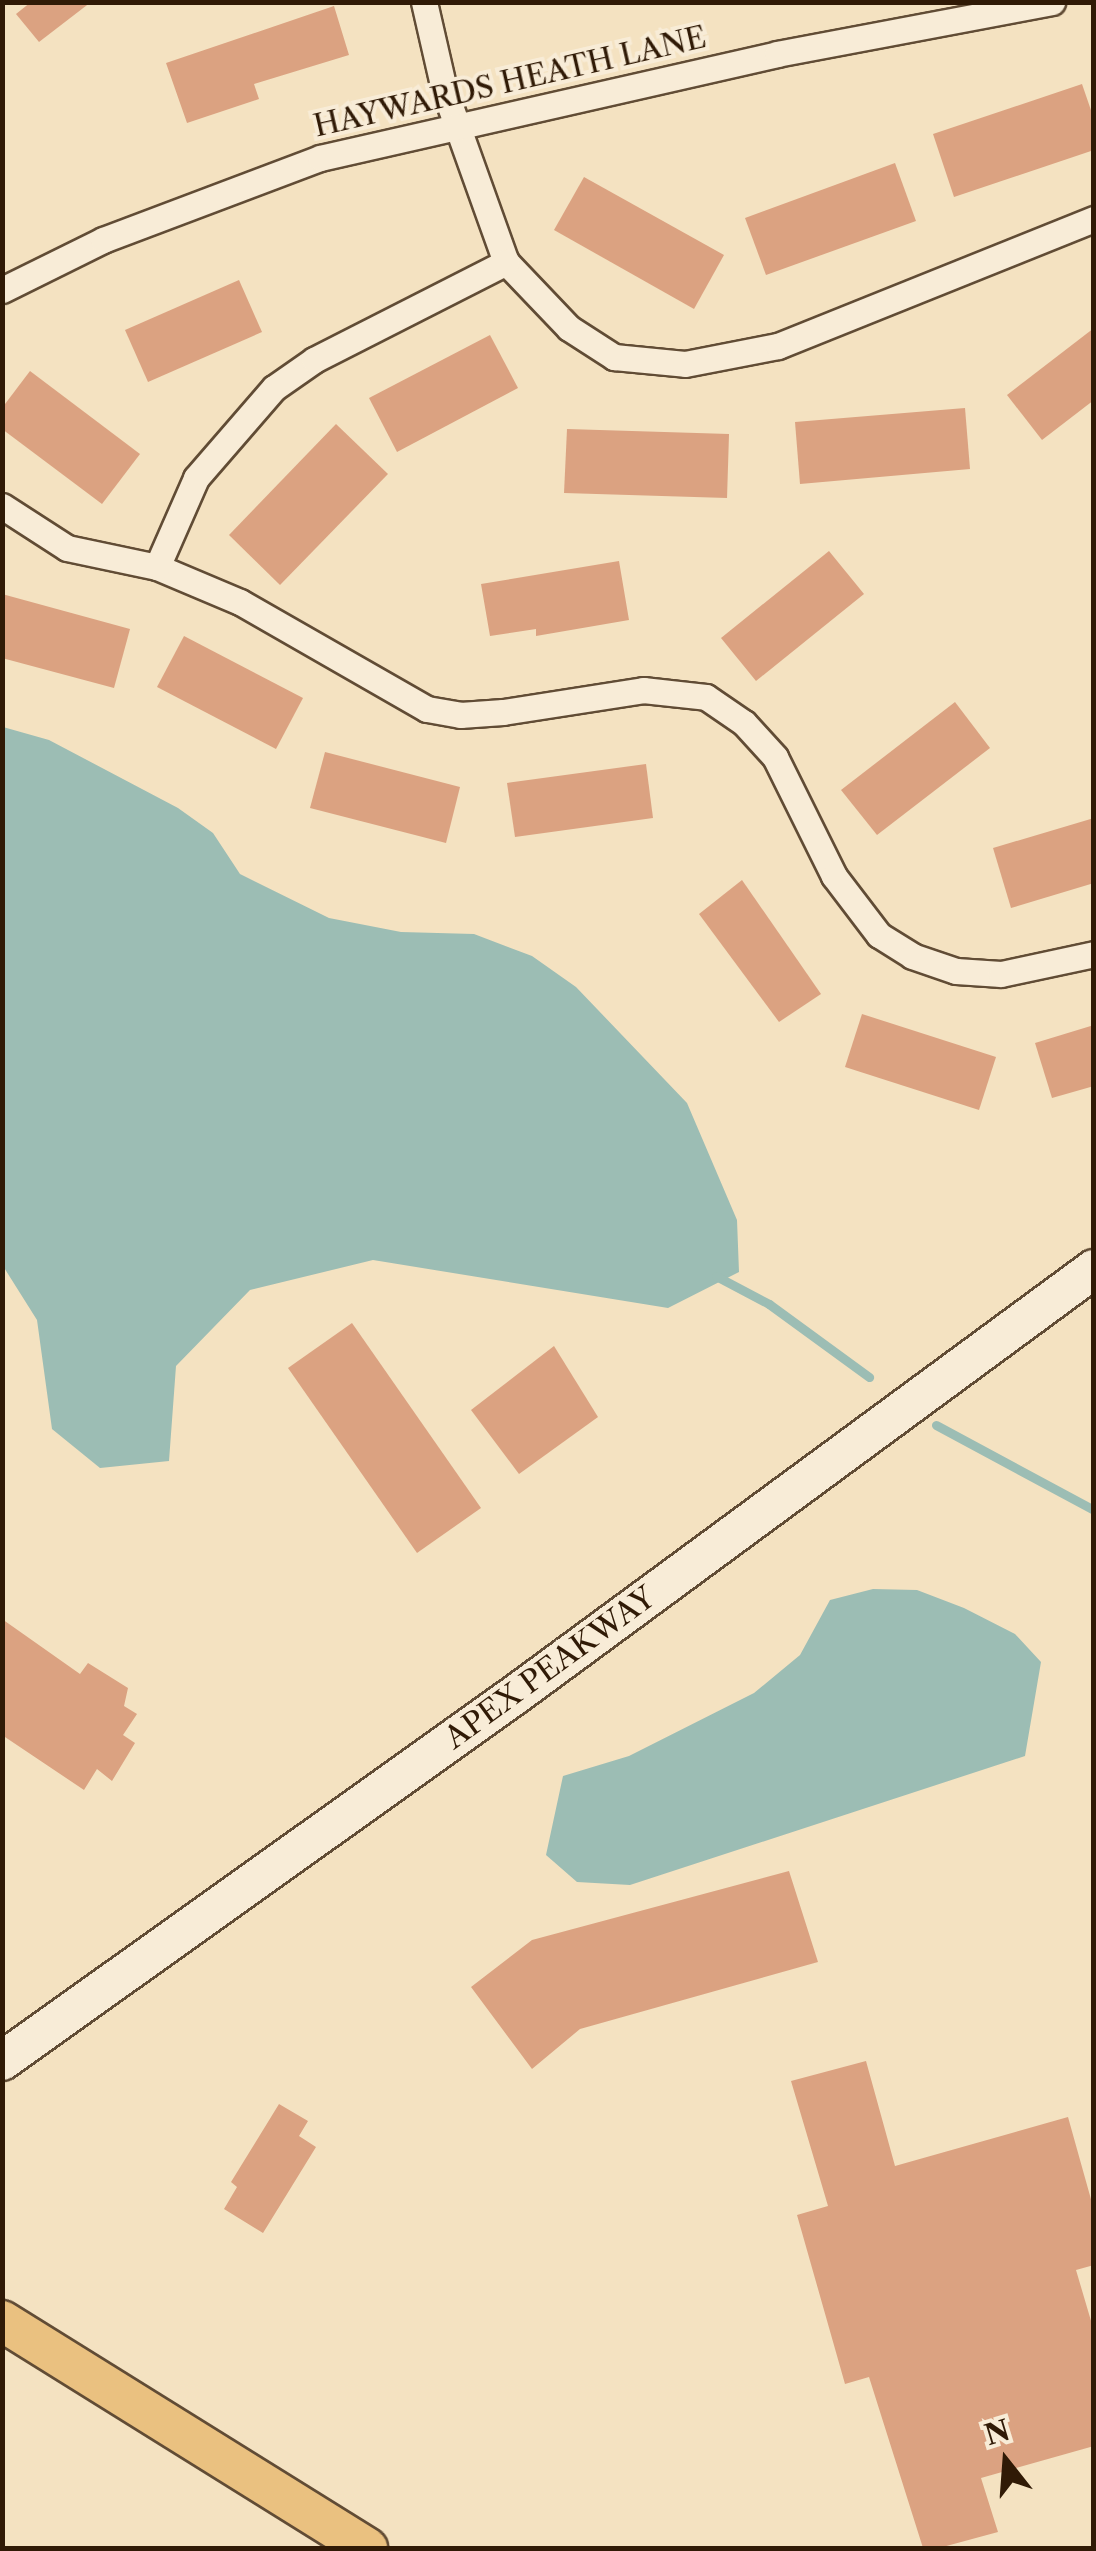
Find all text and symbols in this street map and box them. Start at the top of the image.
street label: HAYWARDS HEATH LANE [310,19,710,145]
street label: APEX PEAKWAY [438,1579,662,1757]
north arrow [956,2411,1056,2511]
text: N [981,2412,1014,2452]

